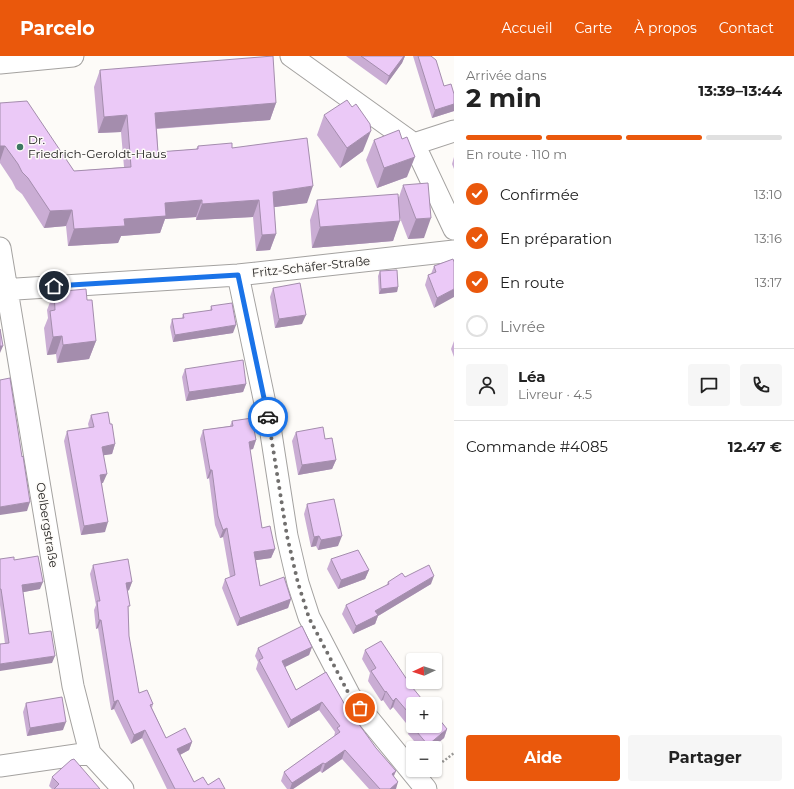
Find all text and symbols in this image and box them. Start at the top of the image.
text: Parcelo [20,17,95,40]
text: Accueil [502,19,553,37]
text: Carte [575,19,612,37]
text: À propos [634,19,697,37]
text: Contact [719,19,774,37]
text: Arrivée dans [466,67,547,83]
text: 13:39–13:44 [698,81,782,100]
text: 2 min [466,82,542,114]
place label: Dr. Friedrich-Geroldt-Haus [28,132,166,161]
marker: Dr. Friedrich-Geroldt-Haus [15,142,25,152]
text: En route · 110 m [466,146,567,162]
icon: check [466,183,488,205]
text: Confirmée [500,185,579,204]
text: 13:10 [754,186,782,202]
icon: check [466,227,488,249]
text: En préparation [500,229,612,248]
text: 13:16 [755,230,782,246]
street label: Fritz-Schäfer-Straße [251,253,371,280]
pin [37,269,71,303]
icon: check [466,271,488,293]
text: En route [500,273,564,292]
text: 13:17 [755,274,782,290]
icon: home [43,275,65,297]
text: Livrée [500,317,545,336]
button: person [466,364,508,406]
button: chat [688,364,730,406]
button: phone [740,364,782,406]
text: Léa [518,367,546,386]
text: Livreur · 4.5 [518,386,592,402]
courier [248,397,288,437]
icon: car [257,406,279,428]
text: Commande #4085 [466,437,608,456]
text: 12.47 € [728,437,782,456]
street label: Oelbergstraße [33,481,62,569]
north arrow [406,653,442,689]
map controls [406,653,442,777]
pin [343,691,377,725]
icon: bag [349,697,371,719]
button: + [406,697,442,733]
button: Aide [466,735,620,781]
button: Partager [628,735,782,781]
button: − [406,741,442,777]

